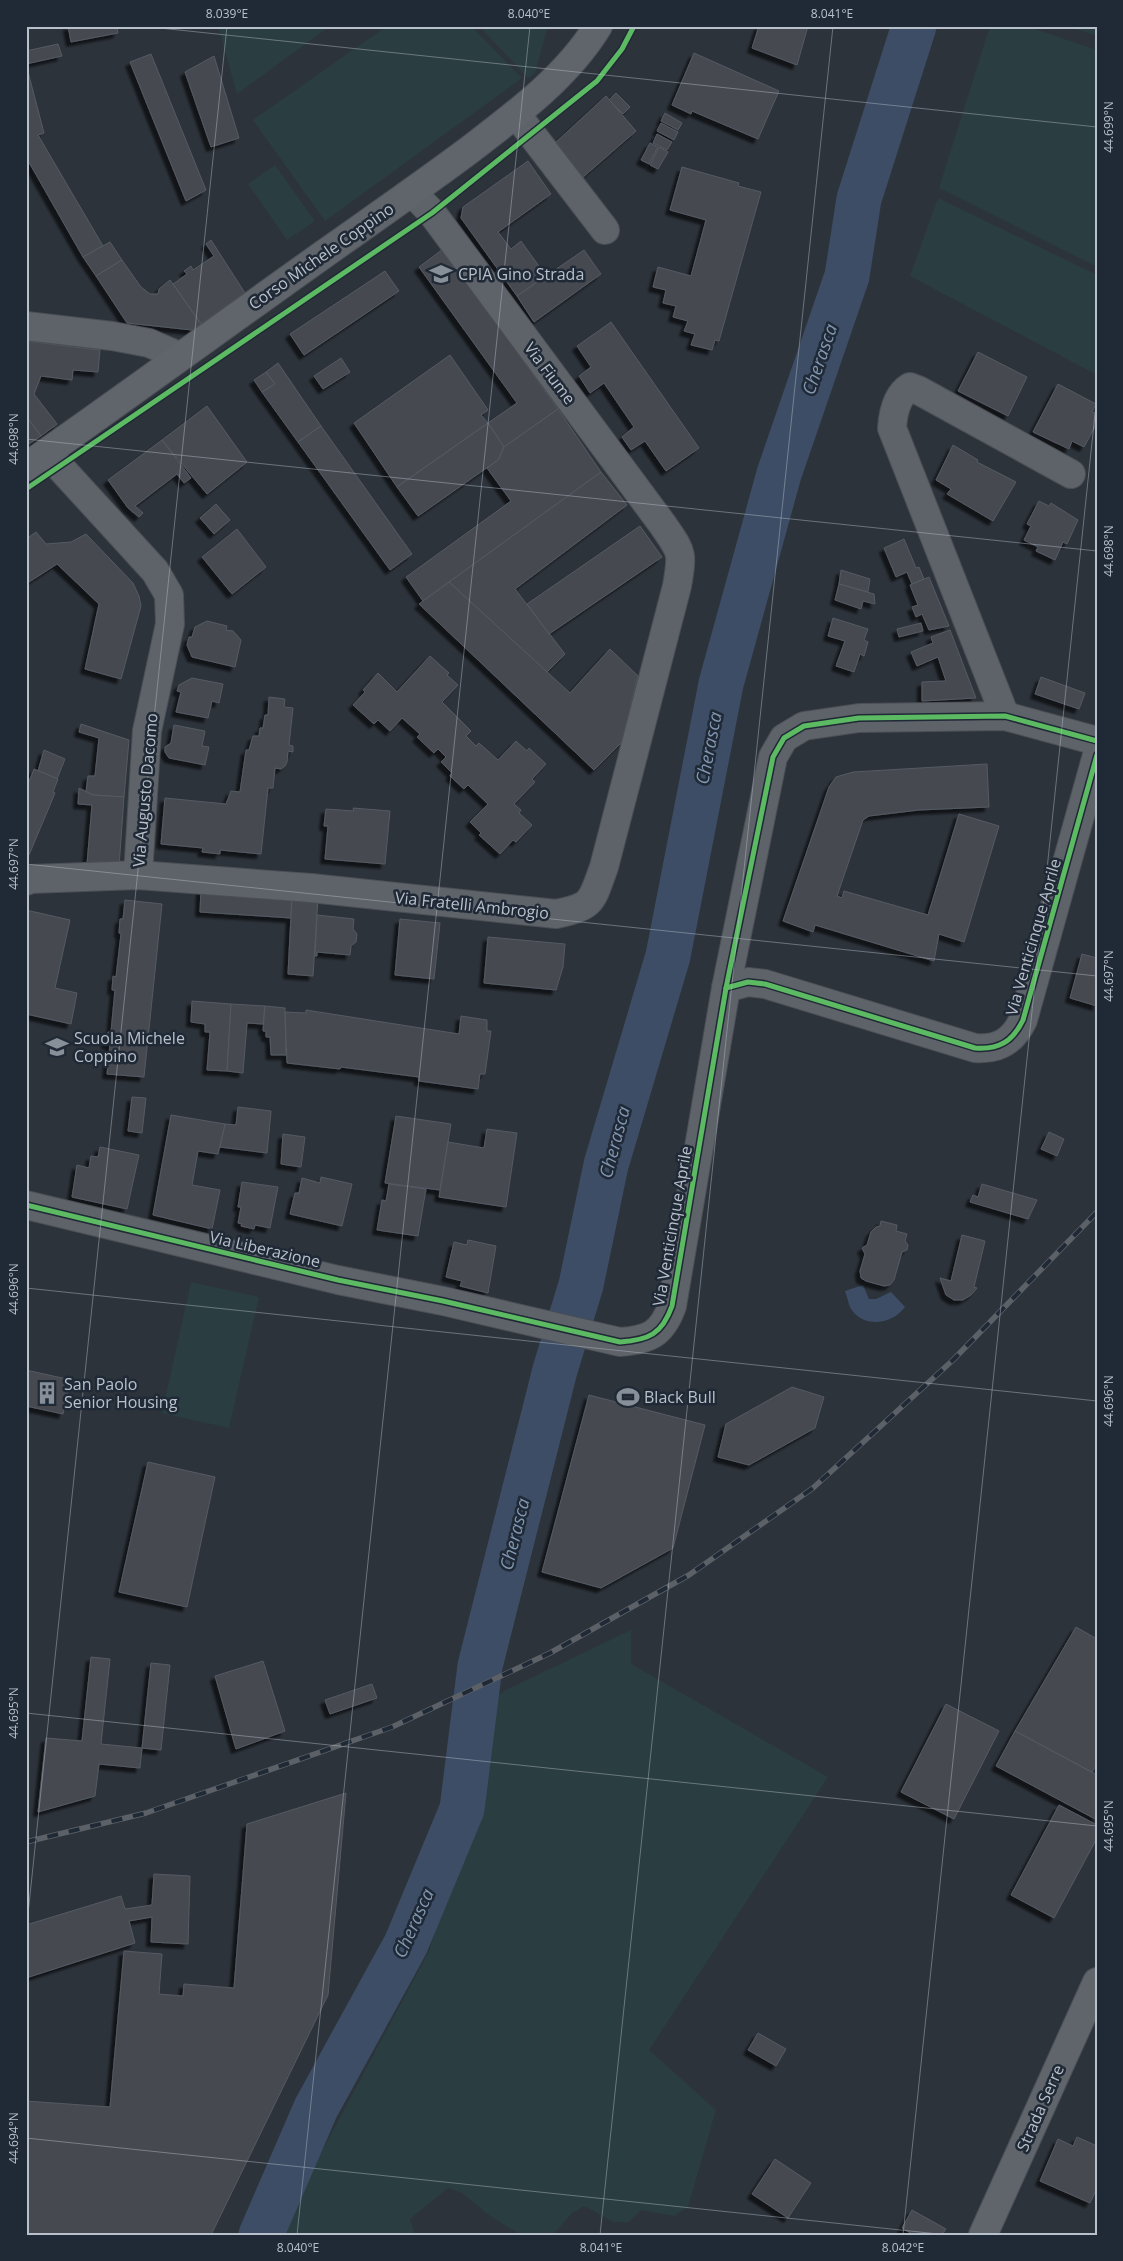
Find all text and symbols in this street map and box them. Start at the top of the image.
text: 8.039°E [206,5,248,22]
text: 8.040°E [508,5,550,22]
text: 8.041°E [811,5,853,22]
text: 44.699°N [1100,101,1117,153]
street label: Corso Michele Coppino [244,198,398,314]
school or university icon: CPIA Gino Strada [428,261,454,287]
place label: CPIA Gino Strada [458,263,584,285]
water label: Cherasca [796,320,842,398]
street label: Via Fiume [519,337,581,409]
text: 44.698°N [5,413,22,465]
text: 44.698°N [1100,525,1117,577]
water label: Cherasca [689,710,727,786]
street label: Via Augusto Dacomo [127,712,163,868]
text: 44.697°N [5,838,22,890]
street label: Via Venticinque Aprile [1000,856,1066,1018]
street label: Via Fratelli Ambrogio [394,886,550,924]
text: 44.697°N [1100,950,1117,1002]
place label: Scuola Michele Coppino [74,1027,185,1067]
school or university icon: Scuola Michele Coppino [44,1034,70,1060]
water label: Cherasca [593,1103,635,1181]
street label: Via Venticinque Aprile [647,1144,697,1308]
street label: Via Liberazione [207,1226,323,1272]
text: 44.696°N [5,1263,22,1315]
place label: San Paolo Senior Housing [64,1373,178,1413]
text: 44.696°N [1100,1375,1117,1427]
building icon: San Paolo Senior Housing [34,1380,60,1406]
sports icon: Black Bull [615,1384,641,1410]
place label: Black Bull [644,1386,716,1408]
water label: Cherasca [493,1496,535,1572]
text: 44.695°N [5,1687,22,1739]
text: 44.695°N [1100,1800,1117,1852]
water label: Cherasca [387,1885,439,1961]
street label: Strada Serre [1011,2061,1069,2155]
text: 44.694°N [5,2112,22,2164]
text: 8.040°E [277,2239,319,2256]
text: 8.041°E [580,2239,622,2256]
text: 8.042°E [882,2239,924,2256]

